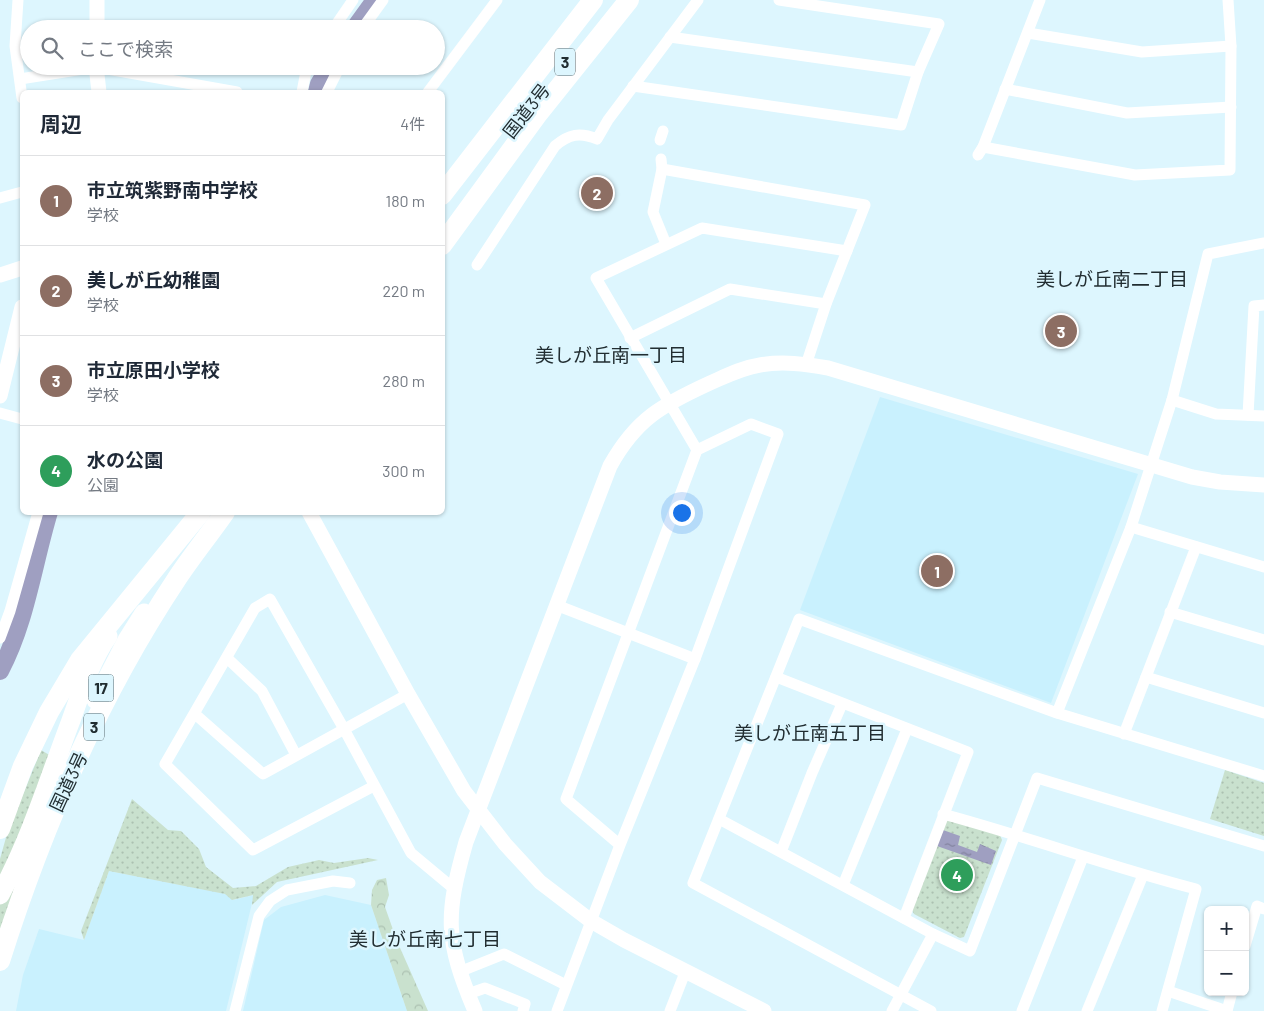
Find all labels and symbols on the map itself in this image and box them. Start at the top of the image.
road number: 3 [555,48,575,76]
street label: 国道3号 [498,79,554,142]
pin: 2 [581,174,613,212]
district label: 美しが丘南二丁目 [1036,267,1188,290]
pin: 3 [1045,312,1077,350]
district label: 美しが丘南一丁目 [535,343,687,366]
your location [669,500,695,526]
pin: 1 [921,552,953,590]
road number: 17 [88,674,114,701]
road number: 3 [84,714,104,740]
district label: 美しが丘南五丁目 [734,721,886,744]
street label: 国道3号 [45,748,91,815]
pin: 4 [941,856,973,894]
district label: 美しが丘南七丁目 [349,927,501,950]

